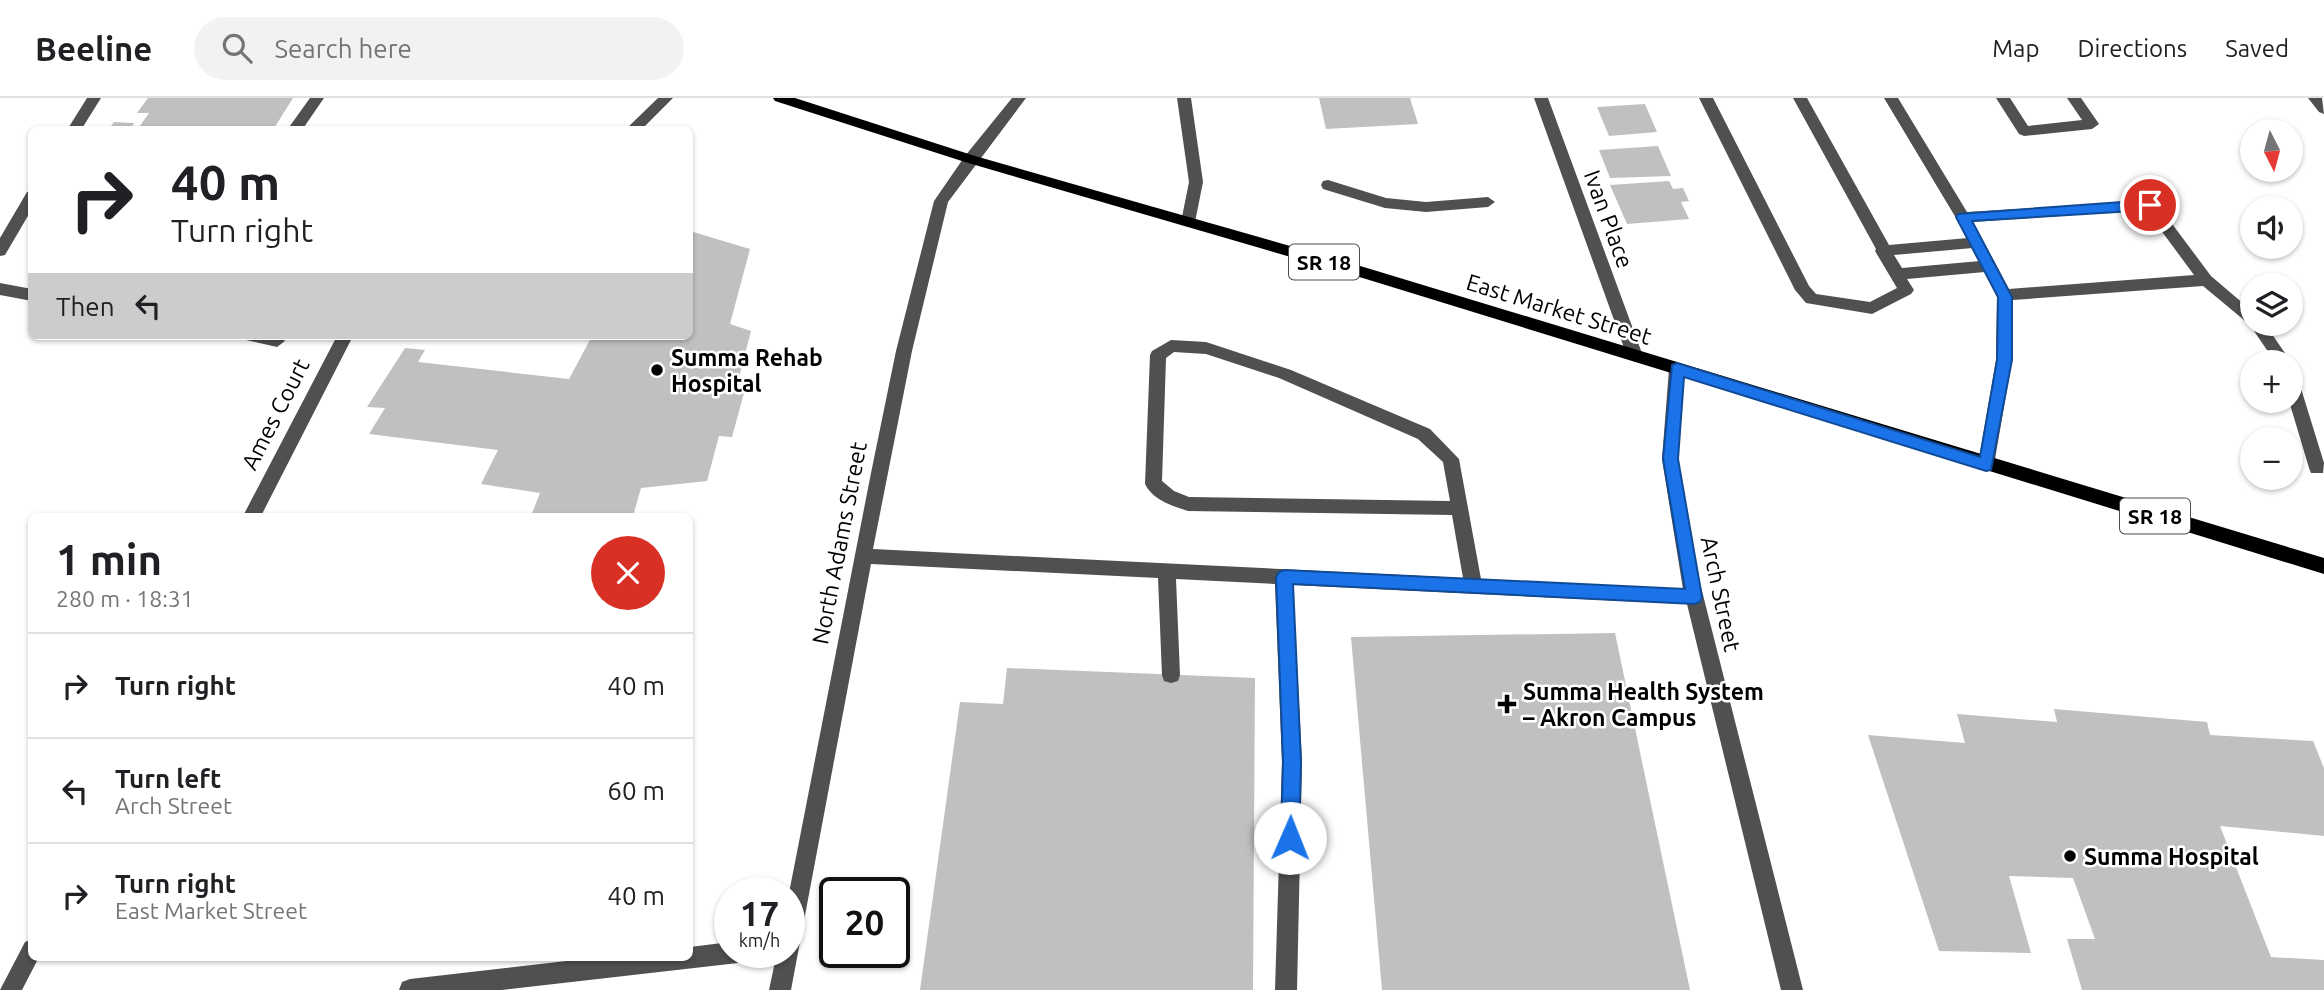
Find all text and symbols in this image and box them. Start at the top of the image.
search box [194,17,684,80]
icon: search [218,29,256,67]
text: Beeline [35,30,152,67]
text: Search here [274,34,412,63]
text: Map [1992,35,2039,62]
text: Directions [2077,35,2187,62]
text: Saved [2225,35,2289,62]
north arrow [2240,119,2303,182]
map controls [2240,119,2303,490]
icon: right [56,154,147,245]
text: 40 m [171,154,280,209]
street label: Ivan Place [1580,167,1638,271]
pin [2120,175,2180,235]
icon: arrive [2131,186,2169,224]
button: sound [2240,196,2303,259]
text: Turn right [171,212,313,248]
road number: SR 18 [1289,244,1359,280]
street label: East Market Street [1464,269,1654,349]
button: layers [2240,273,2303,336]
icon: left [129,287,167,325]
text: Then [56,292,115,321]
place label: Summa Rehab Hospital [671,345,823,396]
button: + [2240,350,2303,413]
street label: Ames Court [236,354,314,474]
marker: Summa Rehab Hospital [649,362,665,378]
button: − [2240,427,2303,490]
street label: North Adams Street [807,440,871,646]
road number: SR 18 [2120,498,2190,534]
street label: Arch Street [1697,534,1745,654]
text: 1 min [56,536,162,583]
button: close [591,536,665,610]
text: 280 m · 18:31 [56,586,194,611]
icon: right [56,667,94,705]
text: Turn right [115,671,236,700]
text: 40 m [607,671,665,700]
place label: Summa Health System – Akron Campus [1523,679,1764,730]
marker: Summa Health System – Akron Campus [1497,694,1517,714]
text: Turn left [115,764,221,793]
icon: left [56,772,94,810]
text: 60 m [607,776,665,805]
text: Arch Street [115,793,232,818]
position arrow [1253,801,1327,875]
place label: Summa Hospital [2084,844,2259,869]
marker: Summa Hospital [2062,848,2078,864]
text: Turn right [115,869,236,898]
icon: right [56,877,94,915]
speed limit sign: 20 [819,877,910,968]
text: 40 m [607,881,665,910]
text: 17 [740,893,779,933]
text: East Market Street [115,898,307,923]
text: km/h [739,930,780,950]

